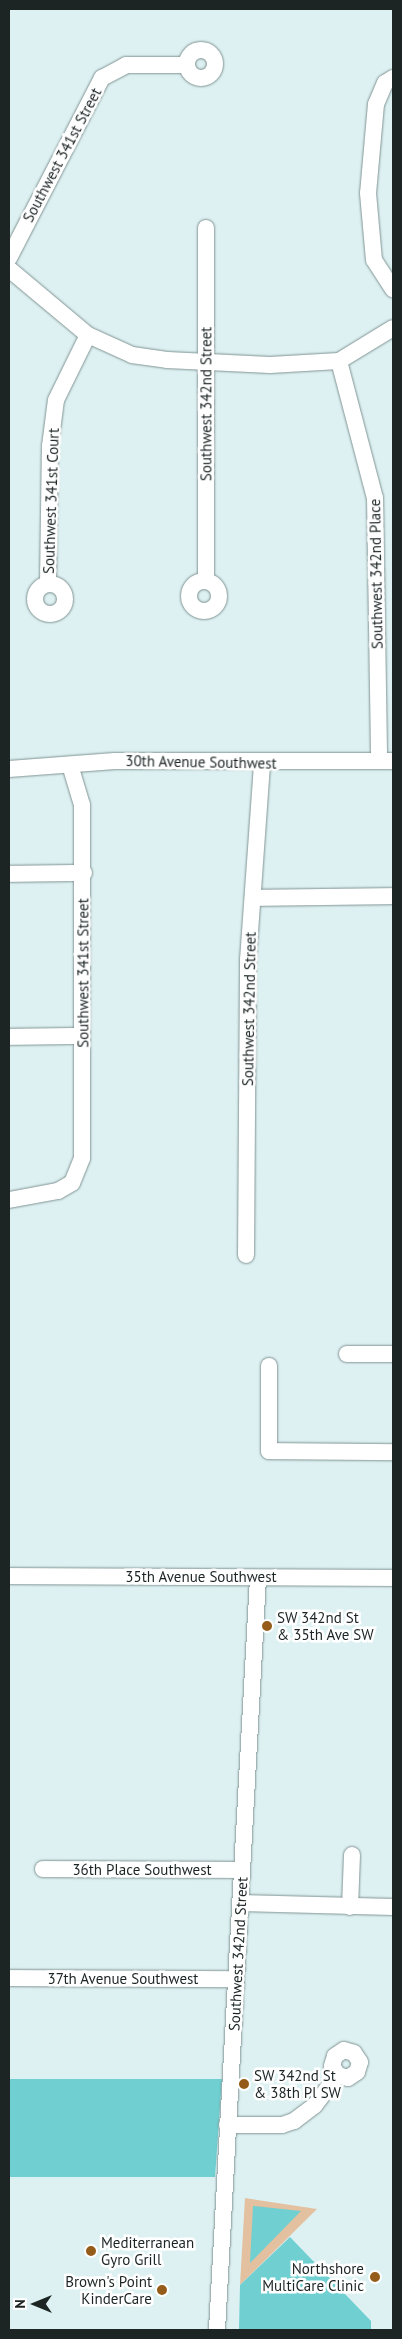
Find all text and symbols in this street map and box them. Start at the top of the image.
street label: Southwest 341st Street [19,85,105,225]
street label: Southwest 342nd Street [197,327,215,481]
street label: Southwest 341st Court [39,428,63,574]
street label: Southwest 342nd Place [366,499,386,649]
street label: 30th Avenue Southwest [125,752,277,772]
street label: Southwest 341st Street [74,898,92,1048]
street label: Southwest 342nd Street [239,932,259,1086]
street label: 35th Avenue Southwest [125,1568,277,1586]
place label: SW 342nd St & 35th Ave SW [277,1608,374,1643]
marker: SW 342nd St & 35th Ave SW [261,1620,273,1632]
street label: 36th Place Southwest [72,1861,212,1879]
street label: Southwest 342nd Street [225,1876,251,2032]
street label: 37th Avenue Southwest [47,1970,199,1988]
place label: SW 342nd St & 38th Pl SW [254,2066,341,2101]
marker: SW 342nd St & 38th Pl SW [238,2078,250,2090]
place label: Mediterranean Gyro Grill [101,2233,194,2268]
marker: Mediterranean Gyro Grill [85,2245,97,2257]
place label: Northshore MultiCare Clinic [262,2259,364,2294]
marker: Northshore MultiCare Clinic [368,2270,382,2284]
place label: Brown's Point KinderCare [65,2272,152,2307]
north arrow [10,2279,60,2329]
marker: Brown's Point KinderCare [156,2284,168,2296]
text: N [11,2299,29,2309]

